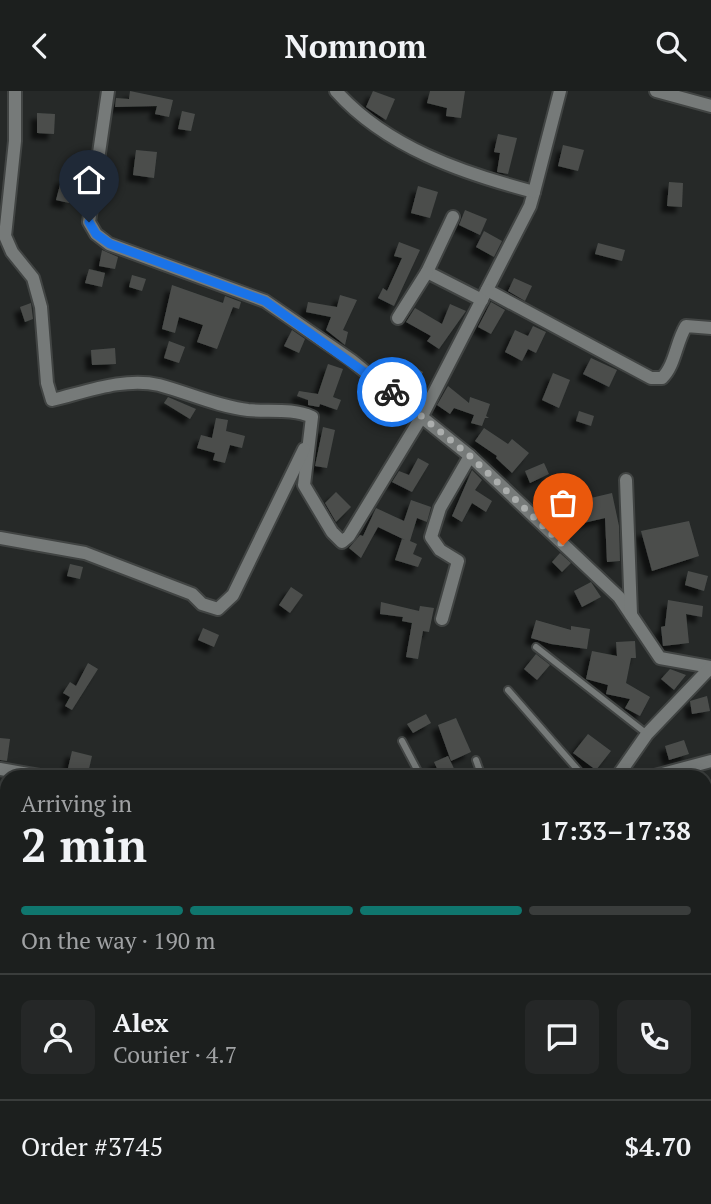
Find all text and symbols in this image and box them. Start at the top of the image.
text: Nomnom [284,25,427,67]
icon: back [21,27,59,65]
icon: search [652,27,690,65]
pin [59,150,119,222]
icon: home [70,161,108,199]
courier [357,357,427,427]
icon: bike [373,373,411,411]
pin [533,473,593,545]
icon: bag [544,484,582,522]
text: Arriving in [21,788,132,819]
text: 17:33–17:38 [539,813,691,847]
text: 2 min [21,814,147,875]
text: On the way · 190 m [21,925,215,956]
button: person [21,1000,95,1074]
button: chat [525,1000,599,1074]
button: phone [617,1000,691,1074]
text: Alex [113,1005,169,1039]
text: Courier · 4.7 [113,1039,237,1070]
text: Order #3745 [21,1129,163,1163]
text: $4.70 [625,1129,691,1163]

